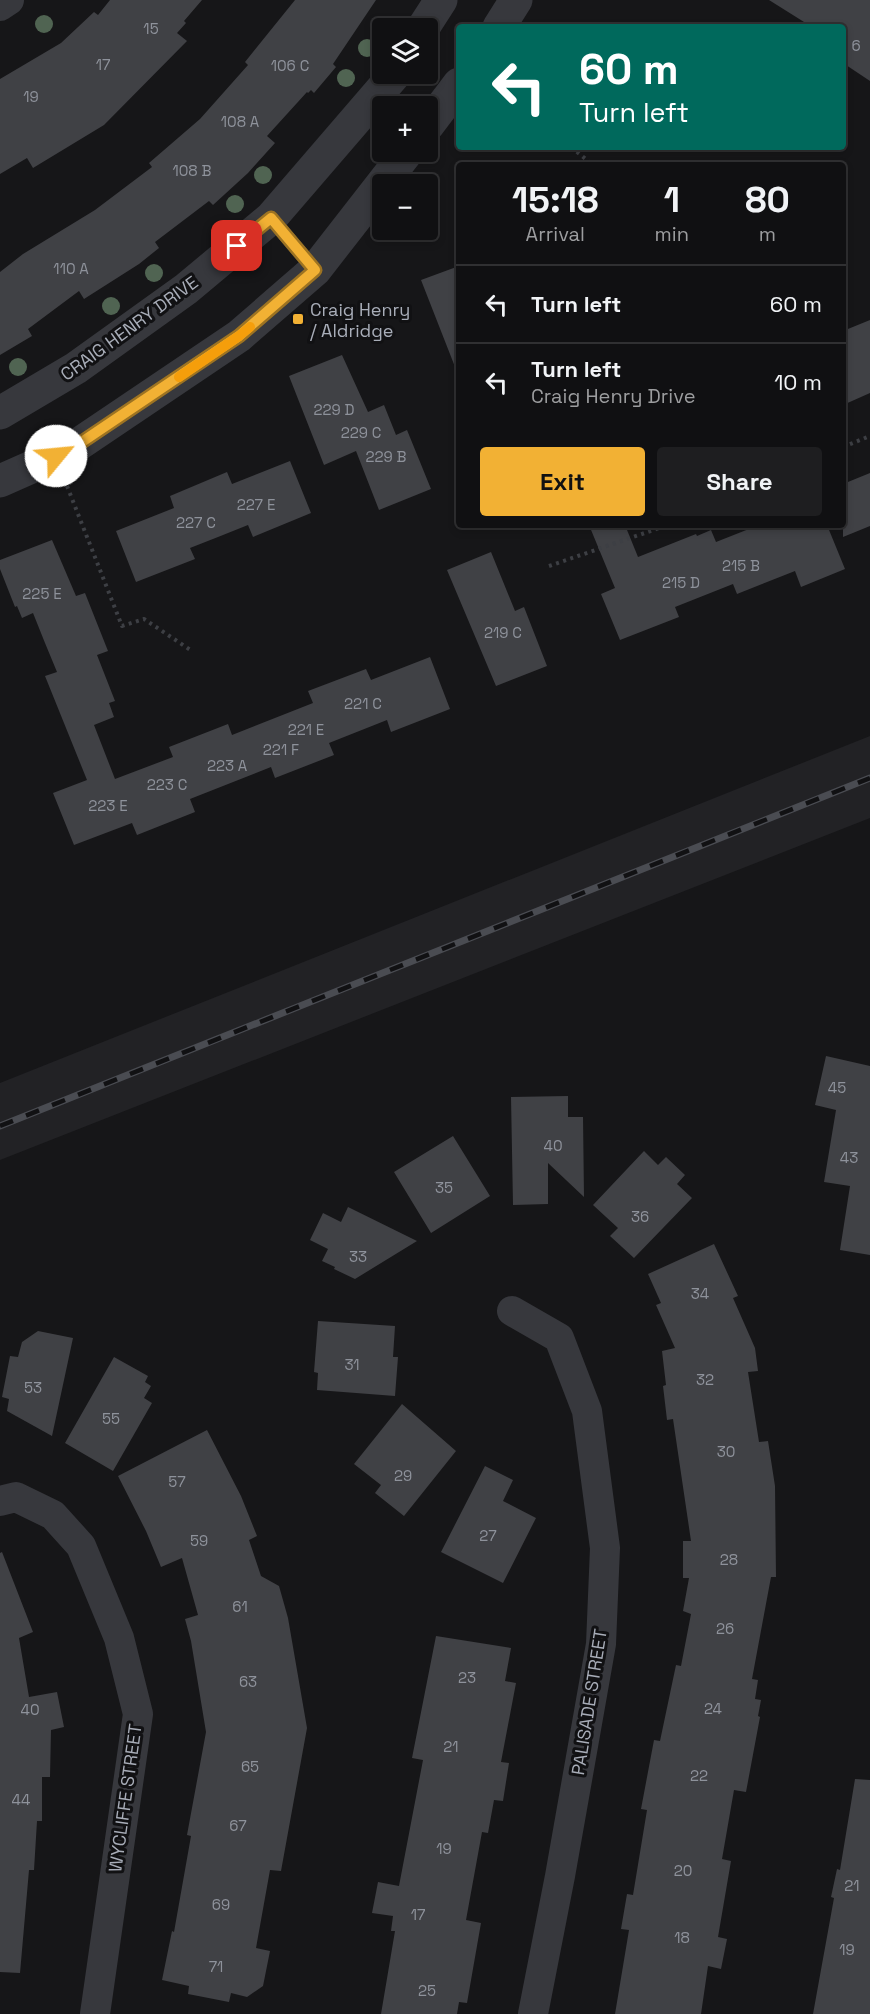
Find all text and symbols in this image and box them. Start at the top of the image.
map controls [372,18,438,240]
button: layers [372,18,438,84]
house number: 15 [143,19,159,38]
house number: 6 [851,36,861,55]
text: 60 m [579,43,679,96]
icon: left [480,48,558,126]
house number: 17 [96,55,110,74]
house number: 106 C [271,56,309,75]
house number: 19 [23,87,39,106]
text: Turn left [579,95,689,130]
button: + [372,96,438,162]
house number: 108 A [221,112,260,131]
house number: 108 B [172,161,212,180]
button: − [372,174,438,240]
text: 15:18 [512,177,599,223]
text: 1 [664,177,680,223]
text: 80 [745,177,790,223]
pin [211,220,262,271]
text: Arrival [526,221,585,247]
text: min [655,221,689,247]
text: m [759,221,776,247]
icon: arrive [220,229,253,262]
house number: 110 A [53,259,89,278]
street label: CRAIG HENRY DRIVE [56,270,202,386]
icon: left [480,288,513,321]
text: Turn left [531,290,621,318]
text: 60 m [770,290,822,318]
place label: Craig Henry / Aldridge [310,298,410,342]
marker: Craig Henry / Aldridge [291,312,305,326]
text: Turn left [531,355,621,383]
icon: left [480,366,513,399]
text: 10 m [774,368,822,396]
text: Craig Henry Drive [531,383,695,409]
house number: 229 D [313,400,355,419]
house number: 229 C [341,423,381,442]
position arrow [24,424,88,488]
house number: 229 B [365,447,407,466]
button: Exit [480,447,645,516]
button: Share [657,447,822,516]
house number: 227 E [237,495,275,514]
house number: 227 C [176,513,216,532]
house number: 215 B [722,556,760,575]
house number: 215 D [662,573,700,592]
house number: 225 E [22,584,62,603]
house number: 219 C [484,623,522,642]
house number: 221 C [344,694,382,713]
house number: 221 E [288,720,324,739]
house number: 221 F [263,740,299,759]
house number: 223 A [207,756,248,775]
house number: 223 C [147,775,187,794]
house number: 223 E [88,796,128,815]
house number: 45 [828,1078,846,1097]
house number: 40 [544,1136,563,1155]
house number: 43 [840,1148,858,1167]
house number: 35 [435,1178,453,1197]
house number: 36 [631,1207,649,1226]
house number: 33 [349,1247,367,1266]
house number: 34 [691,1284,709,1303]
house number: 31 [344,1355,360,1374]
house number: 32 [696,1370,714,1389]
house number: 53 [24,1378,42,1397]
house number: 55 [102,1409,120,1428]
house number: 30 [717,1442,735,1461]
house number: 29 [394,1466,412,1485]
house number: 57 [168,1472,186,1491]
house number: 27 [479,1526,497,1545]
house number: 59 [190,1531,208,1550]
house number: 28 [720,1550,738,1569]
house number: 61 [232,1597,248,1616]
house number: 26 [716,1619,734,1638]
street label: PALISADE STREET [566,1627,612,1777]
house number: 23 [458,1668,476,1687]
house number: 63 [239,1672,257,1691]
house number: 24 [704,1699,722,1718]
house number: 40 [21,1700,40,1719]
street label: WYCLIFFE STREET [103,1722,147,1874]
house number: 21 [443,1737,459,1756]
house number: 65 [241,1757,259,1776]
house number: 22 [690,1766,708,1785]
house number: 44 [12,1790,30,1809]
house number: 67 [229,1816,247,1835]
house number: 19 [436,1839,452,1858]
house number: 20 [674,1861,692,1880]
house number: 21 [844,1876,860,1895]
house number: 69 [212,1895,230,1914]
house number: 17 [411,1905,425,1924]
house number: 18 [674,1928,690,1947]
house number: 19 [839,1940,855,1959]
house number: 71 [209,1957,223,1976]
house number: 25 [418,1981,436,2000]

